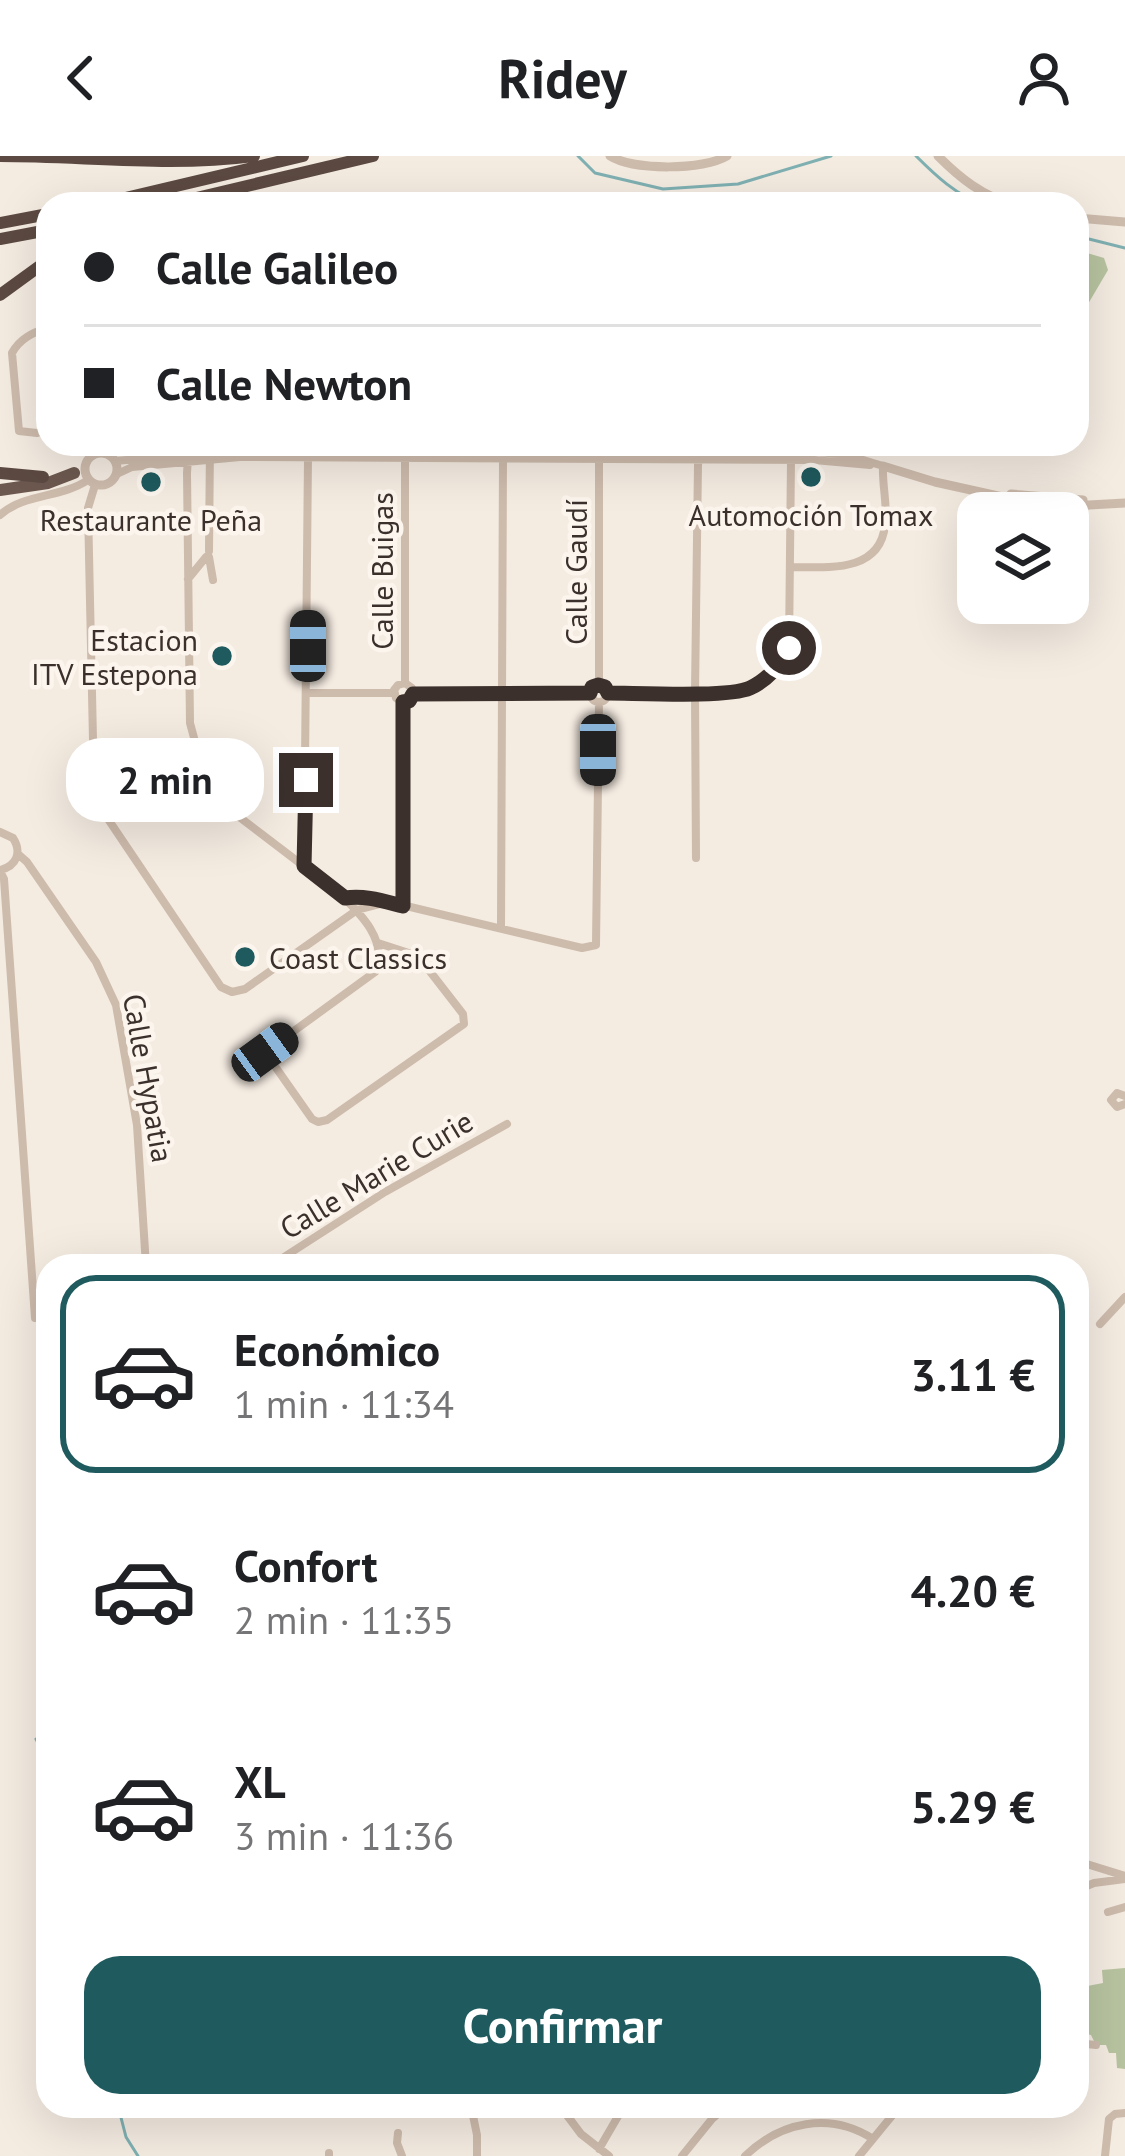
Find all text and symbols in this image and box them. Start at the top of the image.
text: Ridey [498,43,627,113]
icon: back [48,45,114,111]
icon: person [1011,45,1077,111]
text: Calle Galileo [156,238,398,296]
text: Calle Newton [156,354,412,412]
marker: Automoción Tomax [798,464,824,490]
marker: Restaurante Peña [138,469,164,495]
street label: Calle Buigas [362,492,401,650]
map controls [957,492,1089,624]
button: layers [957,492,1089,624]
place label: Automoción Tomax [689,495,933,534]
street label: Calle Gaudí [556,499,595,645]
place label: Restaurante Peña [40,500,262,539]
car [290,610,326,682]
place label: Estacion ITV Estepona [31,620,198,693]
route start [762,621,816,675]
marker: Estacion ITV Estepona [209,643,235,669]
car [580,714,616,786]
callout: 2 min [66,738,264,822]
route end [279,753,333,807]
text: 2 min [117,754,213,805]
place label: Coast Classics [269,938,447,977]
marker: Coast Classics [232,944,258,970]
street label: Calle Hypatia [115,991,183,1165]
car [225,1016,305,1088]
street label: Calle Marie Curie [272,1101,480,1247]
icon: car [90,1320,198,1428]
text: Económico [234,1320,440,1378]
text: 3.11 € [910,1345,1035,1403]
text: 1 min · 11:34 [234,1378,454,1429]
icon: car [90,1536,198,1644]
text: Confort [234,1536,377,1594]
text: 4.20 € [910,1561,1035,1619]
text: 2 min · 11:35 [234,1594,454,1645]
icon: car [90,1752,198,1860]
text: XL [234,1752,286,1810]
text: 5.29 € [910,1777,1035,1835]
text: 3 min · 11:36 [234,1810,454,1861]
button: Confirmar [84,1956,1041,2094]

